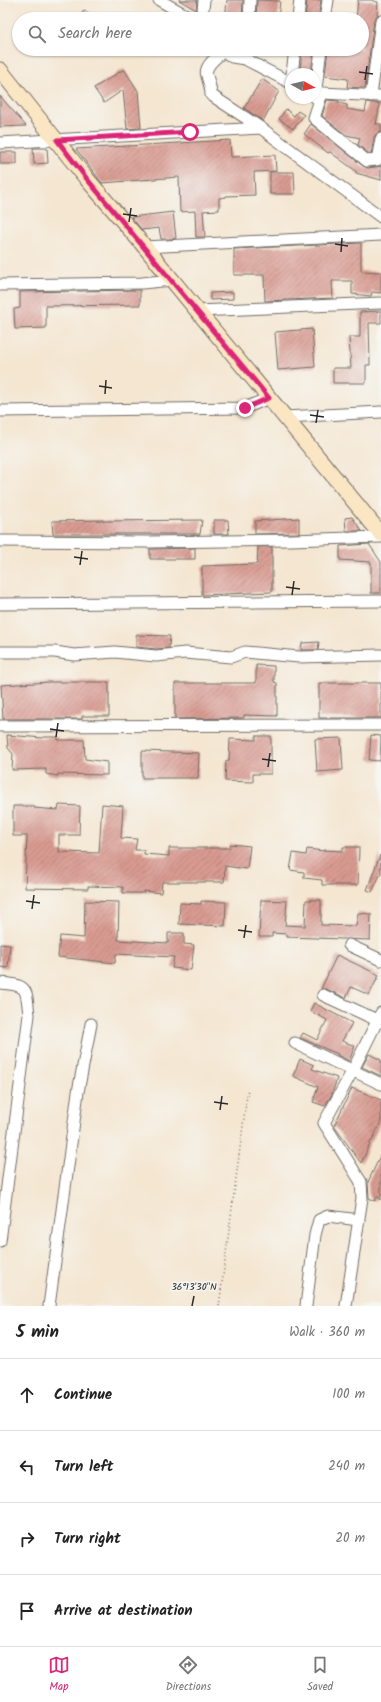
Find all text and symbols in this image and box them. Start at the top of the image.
search box [12,12,369,56]
text: Search here [58,22,132,46]
icon: search [26,23,48,45]
north arrow [285,68,321,104]
route start [181,123,199,141]
route end [236,399,254,417]
text: 36°13'30"N [171,1279,217,1295]
text: 5 min [16,1319,59,1346]
text: Walk · 360 m [289,1322,365,1343]
text: Continue [54,1383,112,1407]
icon: ahead [16,1384,38,1406]
text: 100 m [332,1384,365,1405]
text: Turn left [54,1455,114,1479]
icon: left [16,1456,38,1478]
text: 240 m [328,1456,365,1477]
text: Turn right [54,1527,121,1551]
icon: right [16,1528,38,1550]
text: 20 m [335,1528,365,1549]
text: Arrive at destination [54,1599,193,1623]
icon: arrive [16,1600,38,1622]
tab: Map [48,1654,70,1696]
tab: Directions [166,1654,211,1696]
tab: Saved [307,1654,333,1696]

